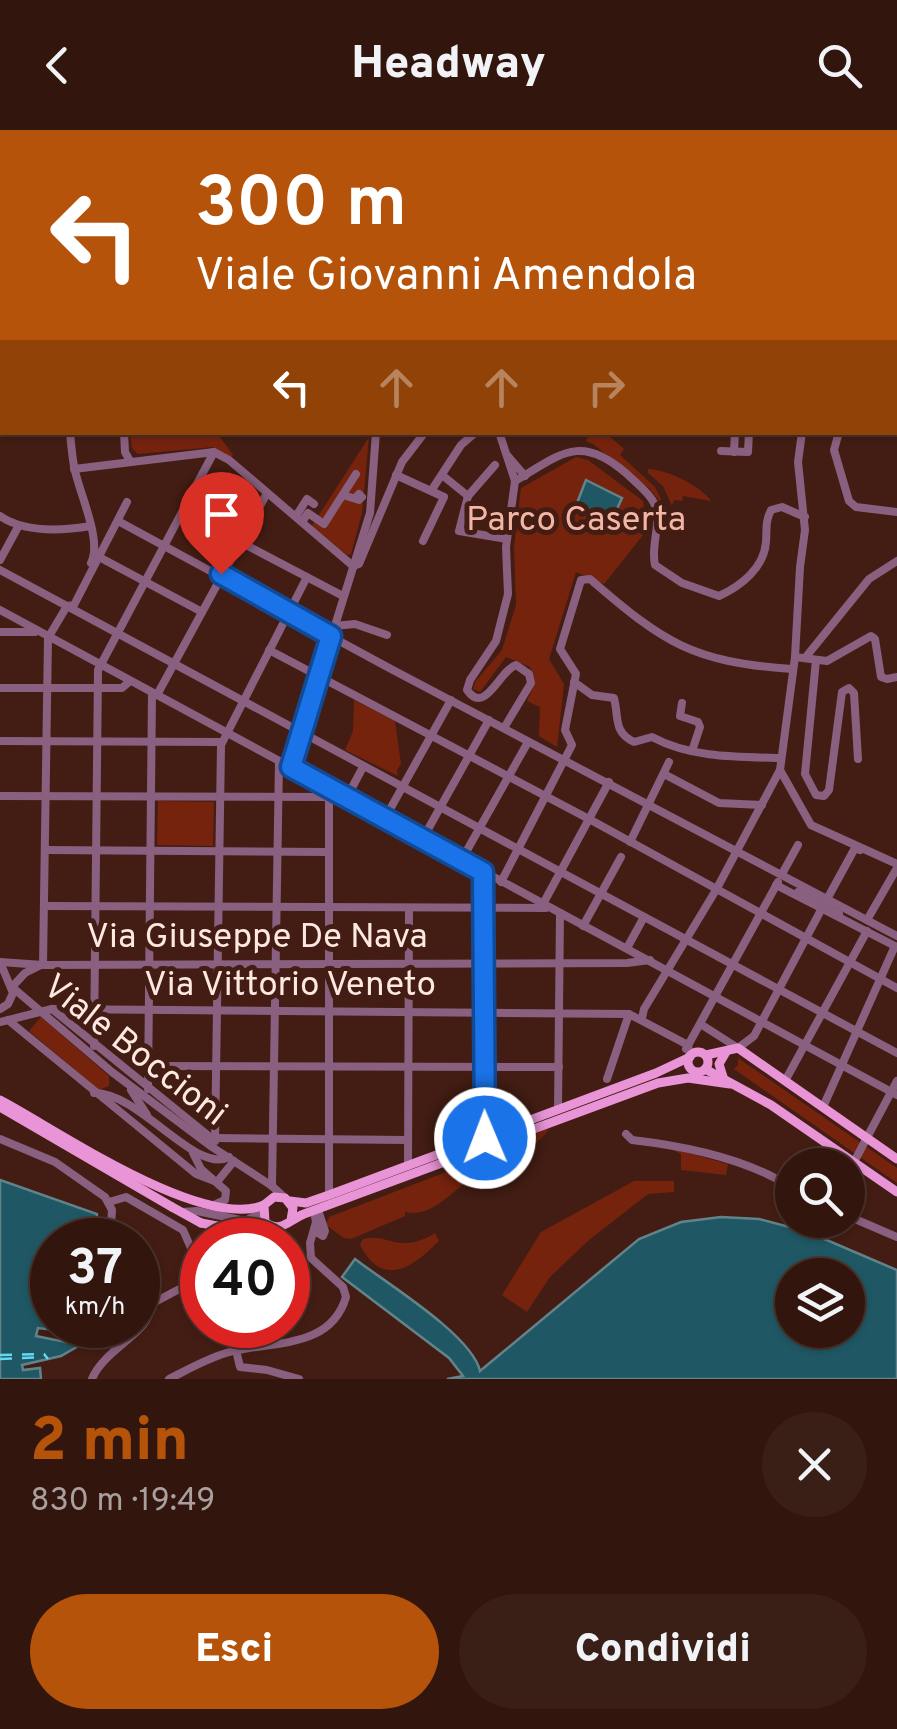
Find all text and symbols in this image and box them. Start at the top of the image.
text: Headway [351,37,546,94]
icon: back [30,38,85,93]
icon: search [812,38,867,93]
text: 300 m [195,162,407,251]
icon: left [30,170,160,300]
text: Viale Giovanni Amendola [195,249,697,306]
icon: left [264,360,319,415]
icon: ahead [369,360,424,415]
icon: ahead [474,360,529,415]
icon: right [579,360,634,415]
pin [179,472,264,575]
icon: arrive [194,487,249,542]
park label: Parco Caserta [466,499,686,543]
street label: Via Giuseppe De Nava [86,916,428,960]
street label: Via Vittorio Veneto [144,964,436,1008]
street label: Viale Boccioni [33,966,235,1137]
position arrow [433,1086,537,1190]
map controls [775,1148,865,1348]
button: search [775,1148,865,1238]
speed limit sign: 40 [180,1218,310,1348]
text: 37 [67,1239,123,1302]
button: layers [775,1258,865,1348]
text: km/h [65,1292,125,1324]
text: 2 min [30,1406,189,1482]
button: close [762,1412,867,1517]
text: 830 m · 19:49 [30,1482,215,1522]
button: Esci [30,1594,439,1709]
button: Condividi [459,1594,867,1709]

